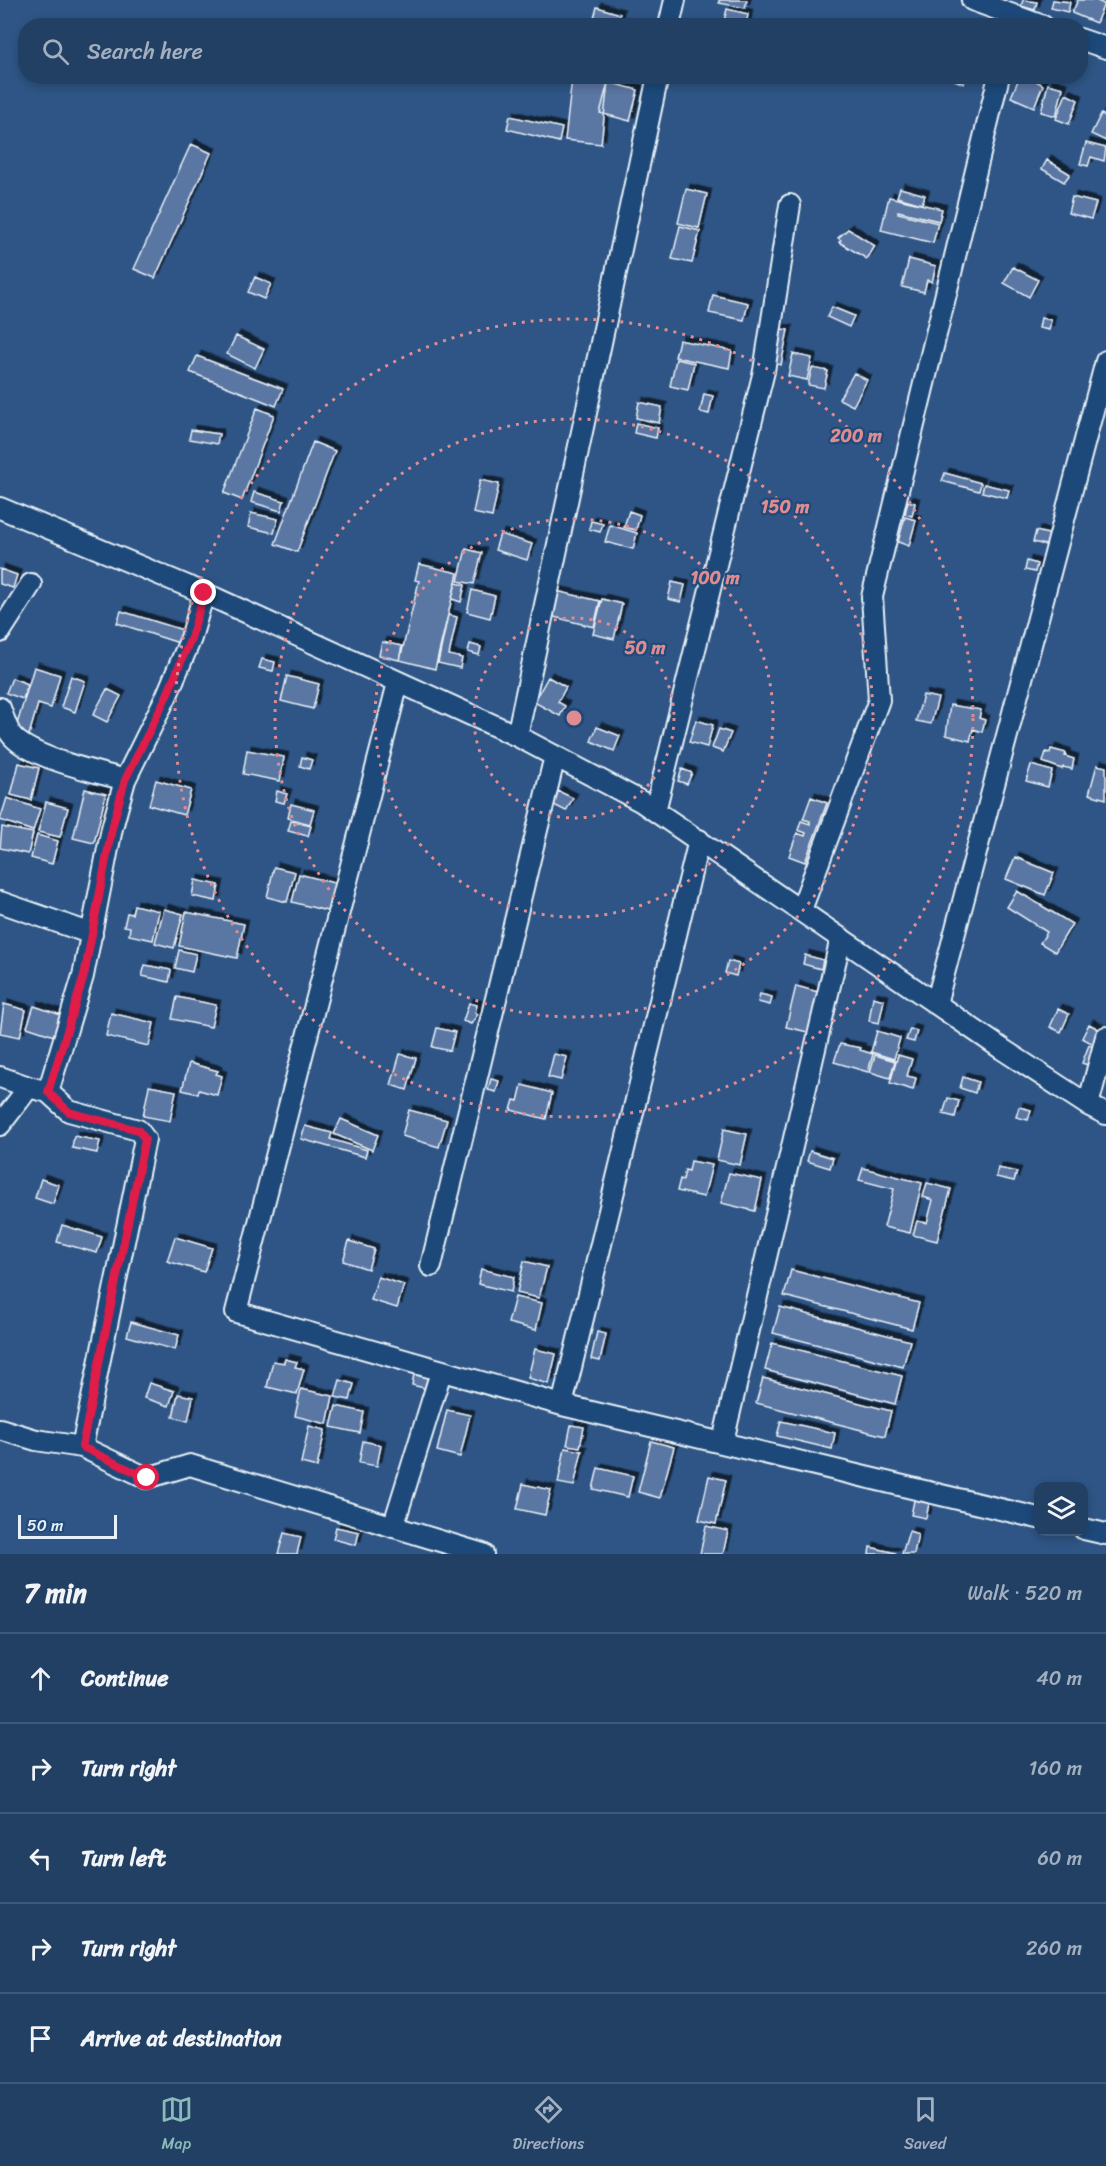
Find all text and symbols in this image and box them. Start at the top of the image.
search box [18,18,1088,84]
text: Search here [87,32,203,71]
icon: search [39,35,72,68]
text: 200 m [829,420,882,452]
text: 150 m [761,491,809,523]
text: 100 m [691,562,740,594]
route end [190,579,216,605]
text: 50 m [625,632,666,664]
centre of rings [564,708,584,728]
route start [133,1464,159,1490]
map controls [1034,1482,1088,1536]
button: layers [1034,1482,1088,1536]
text: 50 m [27,1511,63,1540]
scale bar [18,1512,117,1540]
text: 7 min [24,1570,87,1616]
text: Walk · 520 m [968,1576,1082,1611]
text: Continue [81,1659,169,1698]
text: 40 m [1036,1661,1082,1696]
icon: ahead [24,1662,57,1695]
text: Turn right [81,1749,176,1788]
text: 160 m [1029,1751,1082,1786]
icon: right [24,1752,57,1785]
text: Turn left [81,1839,166,1878]
text: 60 m [1037,1841,1082,1876]
icon: left [24,1842,57,1875]
text: Turn right [81,1929,176,1968]
text: 260 m [1026,1931,1082,1966]
icon: right [24,1932,57,1965]
text: Arrive at destination [81,2019,282,2058]
icon: arrive [24,2022,57,2055]
tab: Map [160,2093,193,2158]
tab: Directions [513,2093,584,2158]
tab: Saved [904,2093,946,2158]

